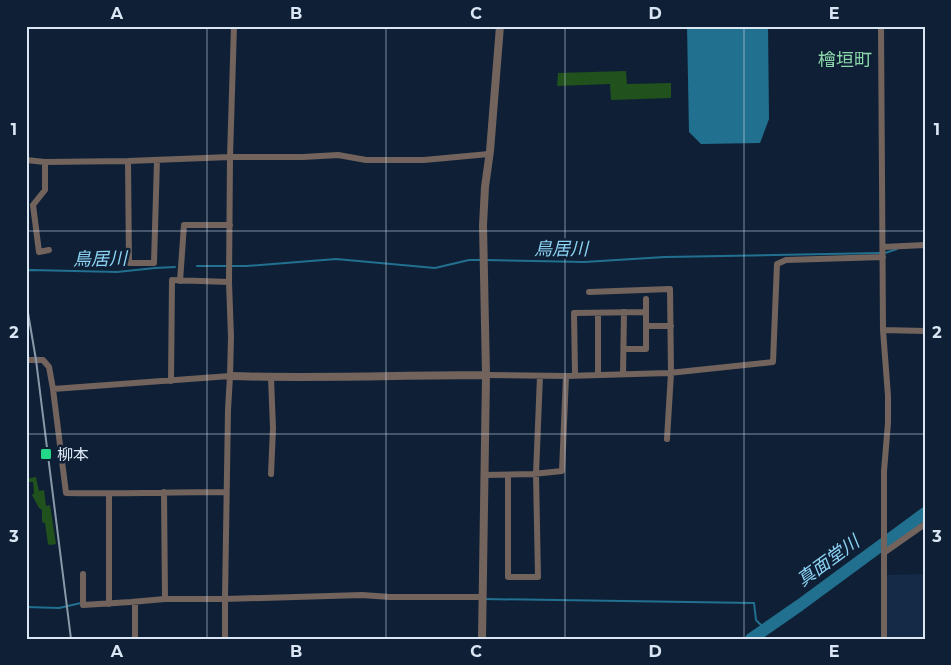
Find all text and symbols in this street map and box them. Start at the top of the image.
text: A [110,4,124,23]
text: B [290,4,302,23]
text: C [470,4,482,23]
text: D [648,4,662,23]
text: E [829,4,839,23]
district label: 檜垣町 [818,49,872,71]
text: 1 [11,120,17,139]
text: 1 [934,120,940,139]
water label: 鳥居川 [534,238,590,260]
water label: 鳥居川 [73,247,129,270]
text: 2 [9,323,19,342]
text: 2 [932,323,942,342]
place label: 柳本 [57,445,89,464]
marker: 柳本 [39,447,53,461]
text: 3 [8,527,19,546]
text: 3 [931,527,942,546]
water label: 真面堂川 [792,530,865,591]
text: A [110,642,124,661]
text: B [290,642,302,661]
text: C [470,642,482,661]
text: D [648,642,662,661]
text: E [829,642,839,661]

